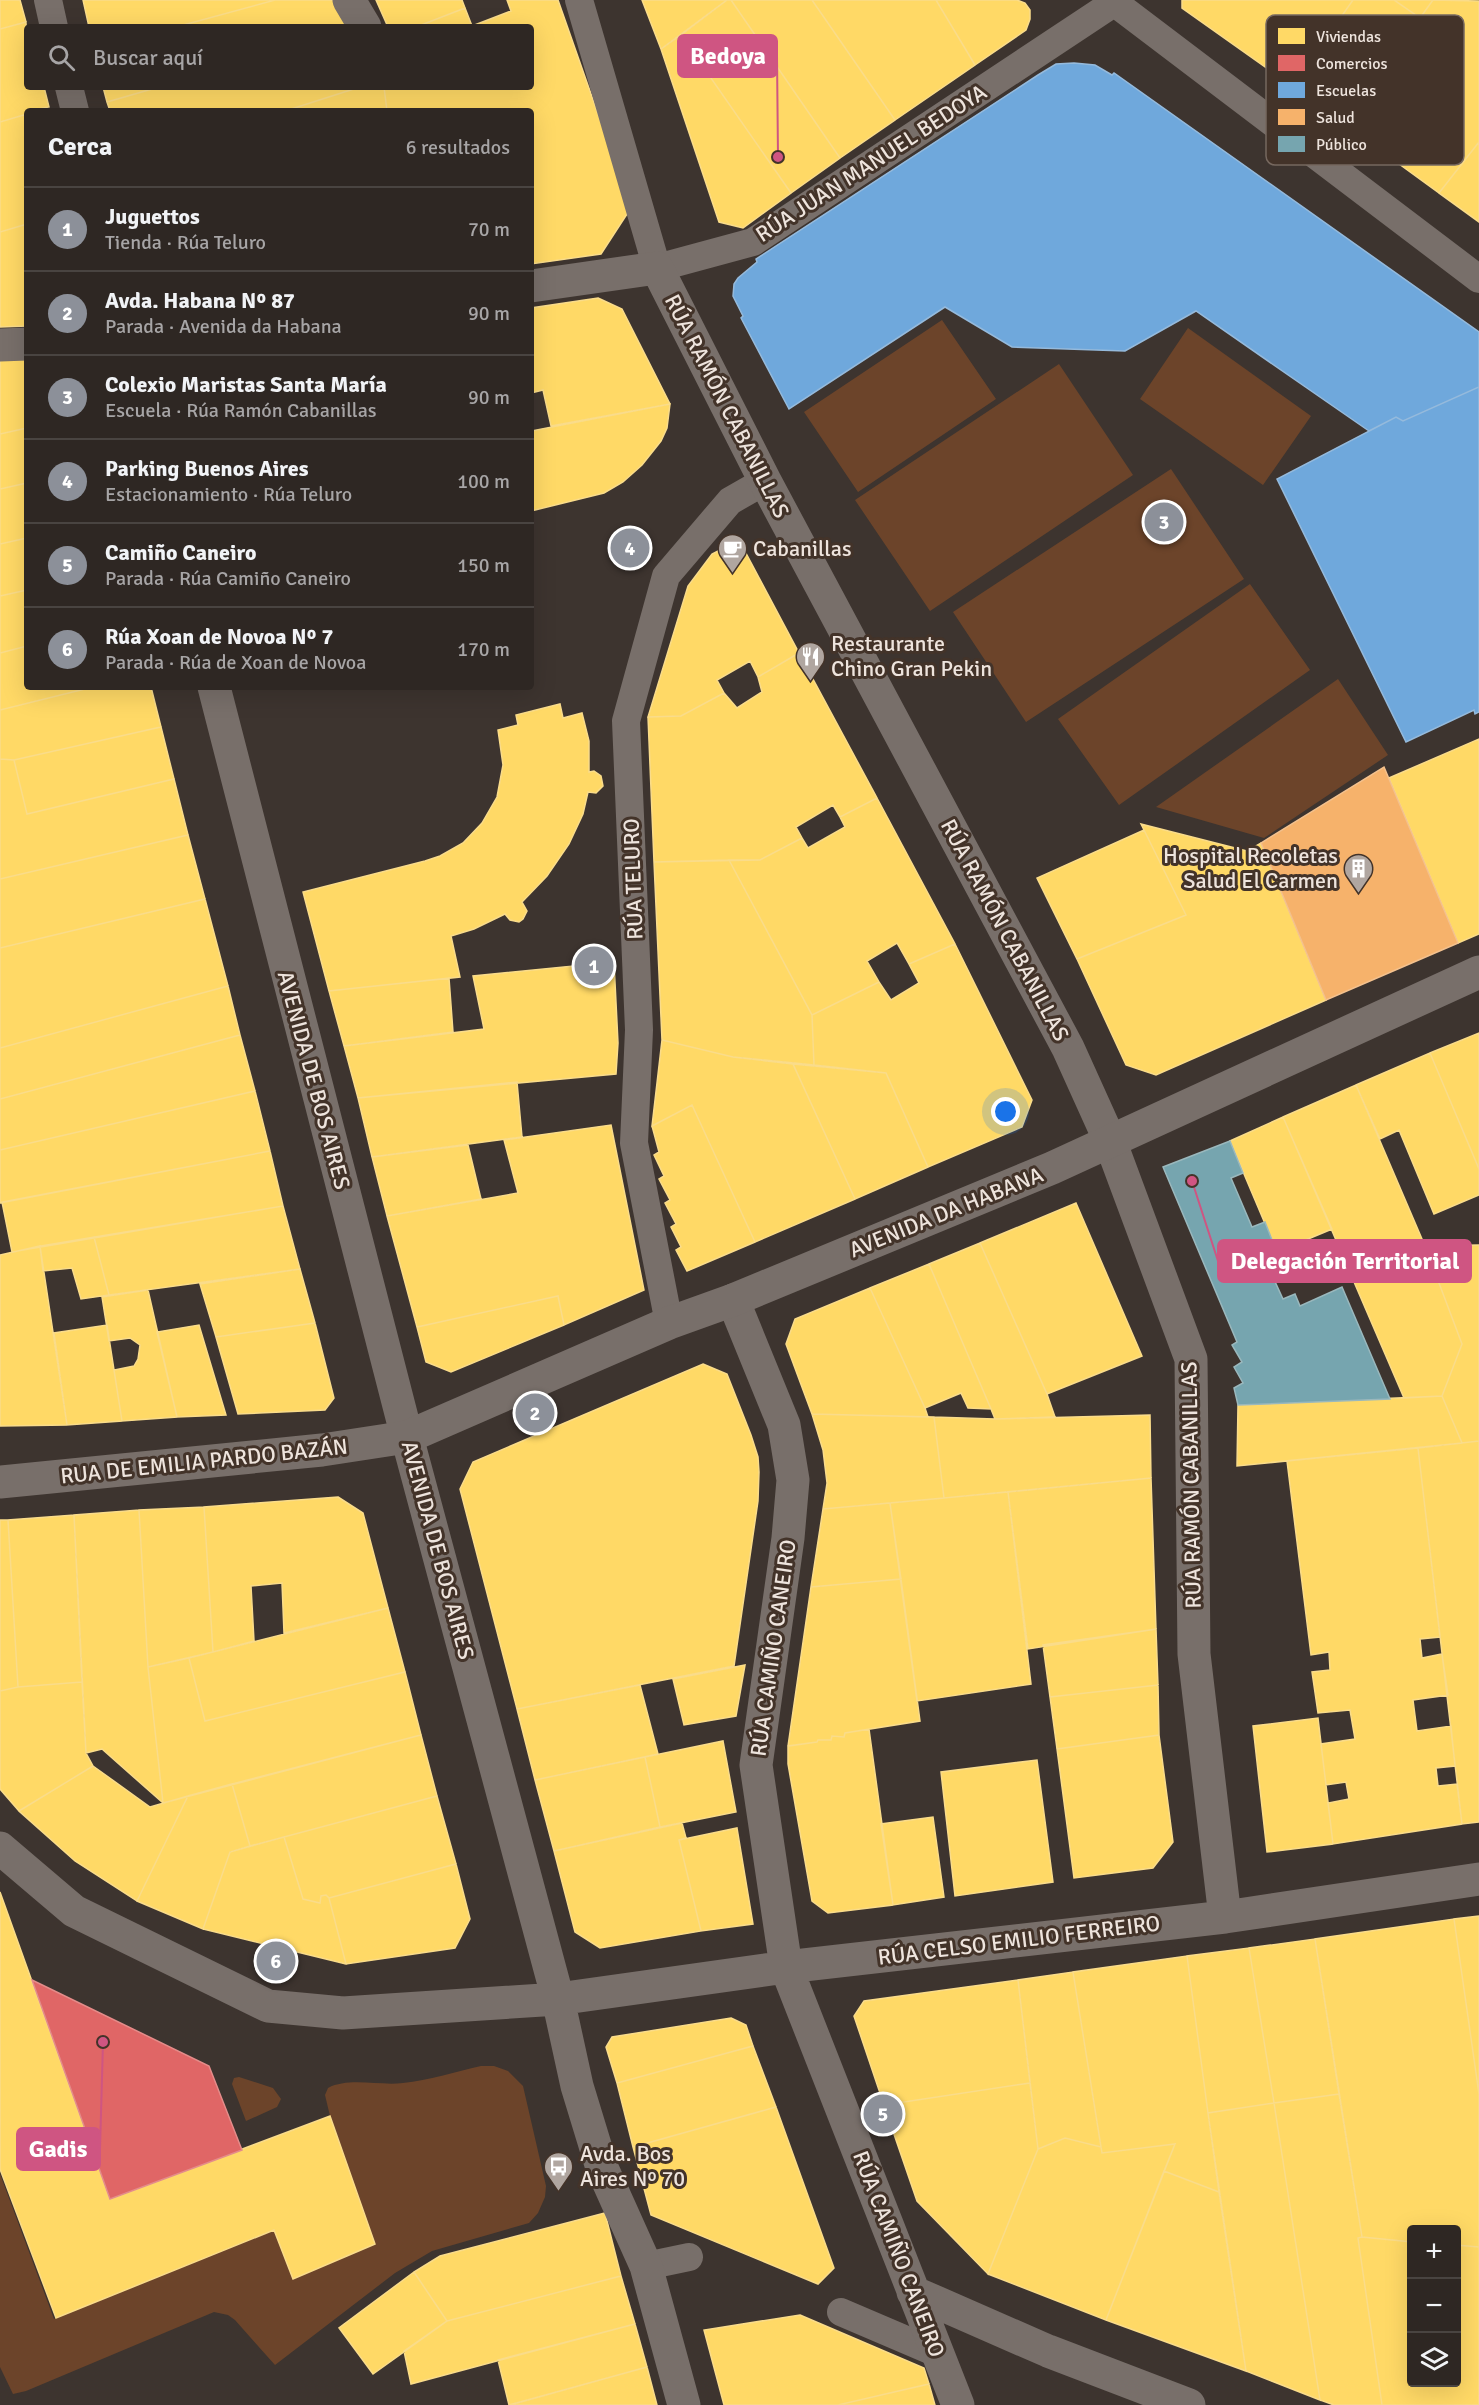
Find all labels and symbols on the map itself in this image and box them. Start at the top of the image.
legend [1266,15,1464,165]
text: Viviendas [1316,27,1381,47]
callout: Bedoya [678,35,777,77]
text: Bedoya [690,41,766,71]
text: Comercios [1316,54,1388,74]
street label: RÚA JUAN MANUEL BEDOYA [751,78,992,248]
text: Escuelas [1316,81,1376,101]
text: Salud [1316,108,1355,128]
text: Público [1316,135,1367,155]
street label: RÚA RAMÓN CABANILLAS [659,290,795,522]
pin: 3 [1144,500,1184,544]
pin: 4 [610,526,650,570]
cafe icon: Cabanillas [716,532,748,574]
place label: Cabanillas [753,535,852,562]
place label: Restaurante Chino Gran Pekin [831,630,992,682]
restaurant icon: Restaurante Chino Gran Pekin [794,640,826,682]
street label: RÚA RAMÓN CABANILLAS [935,814,1075,1046]
street label: RÚA TELURO [617,818,649,940]
place label: Hospital Recoletas Salud El Carmen [1163,842,1338,894]
building icon: Hospital Recoletas Salud El Carmen [1343,852,1375,894]
pin: 1 [574,944,614,988]
street label: AVENIDA DE BOS AIRES [272,968,356,1192]
your location [991,1097,1020,1126]
street label: AVENIDA DA HABANA [845,1161,1047,1263]
callout: Delegación Territorial [1218,1240,1471,1282]
text: Delegación Territorial [1231,1246,1460,1276]
street label: RÚA RAMÓN CABANILLAS [1175,1361,1207,1609]
pin: 2 [516,1390,554,1436]
street label: RUA DE EMILIA PARDO BAZÁN [59,1432,349,1490]
street label: AVENIDA DE BOS AIRES [396,1438,480,1662]
street label: RÚA CAMIÑO CANEIRO [744,1538,802,1758]
street label: RÚA CELSO EMILIO FERREIRO [876,1909,1162,1971]
pin: 6 [256,1938,296,1984]
pin: 5 [864,2092,902,2136]
callout: Gadis [17,2128,100,2170]
text: Gadis [29,2134,88,2164]
place label: Avda. Bos Aires Nº 70 [580,2140,685,2192]
street label: RÚA CAMIÑO CANEIRO [847,2147,951,2361]
bus stop icon: Avda. Bos Aires Nº 70 [543,2150,575,2192]

